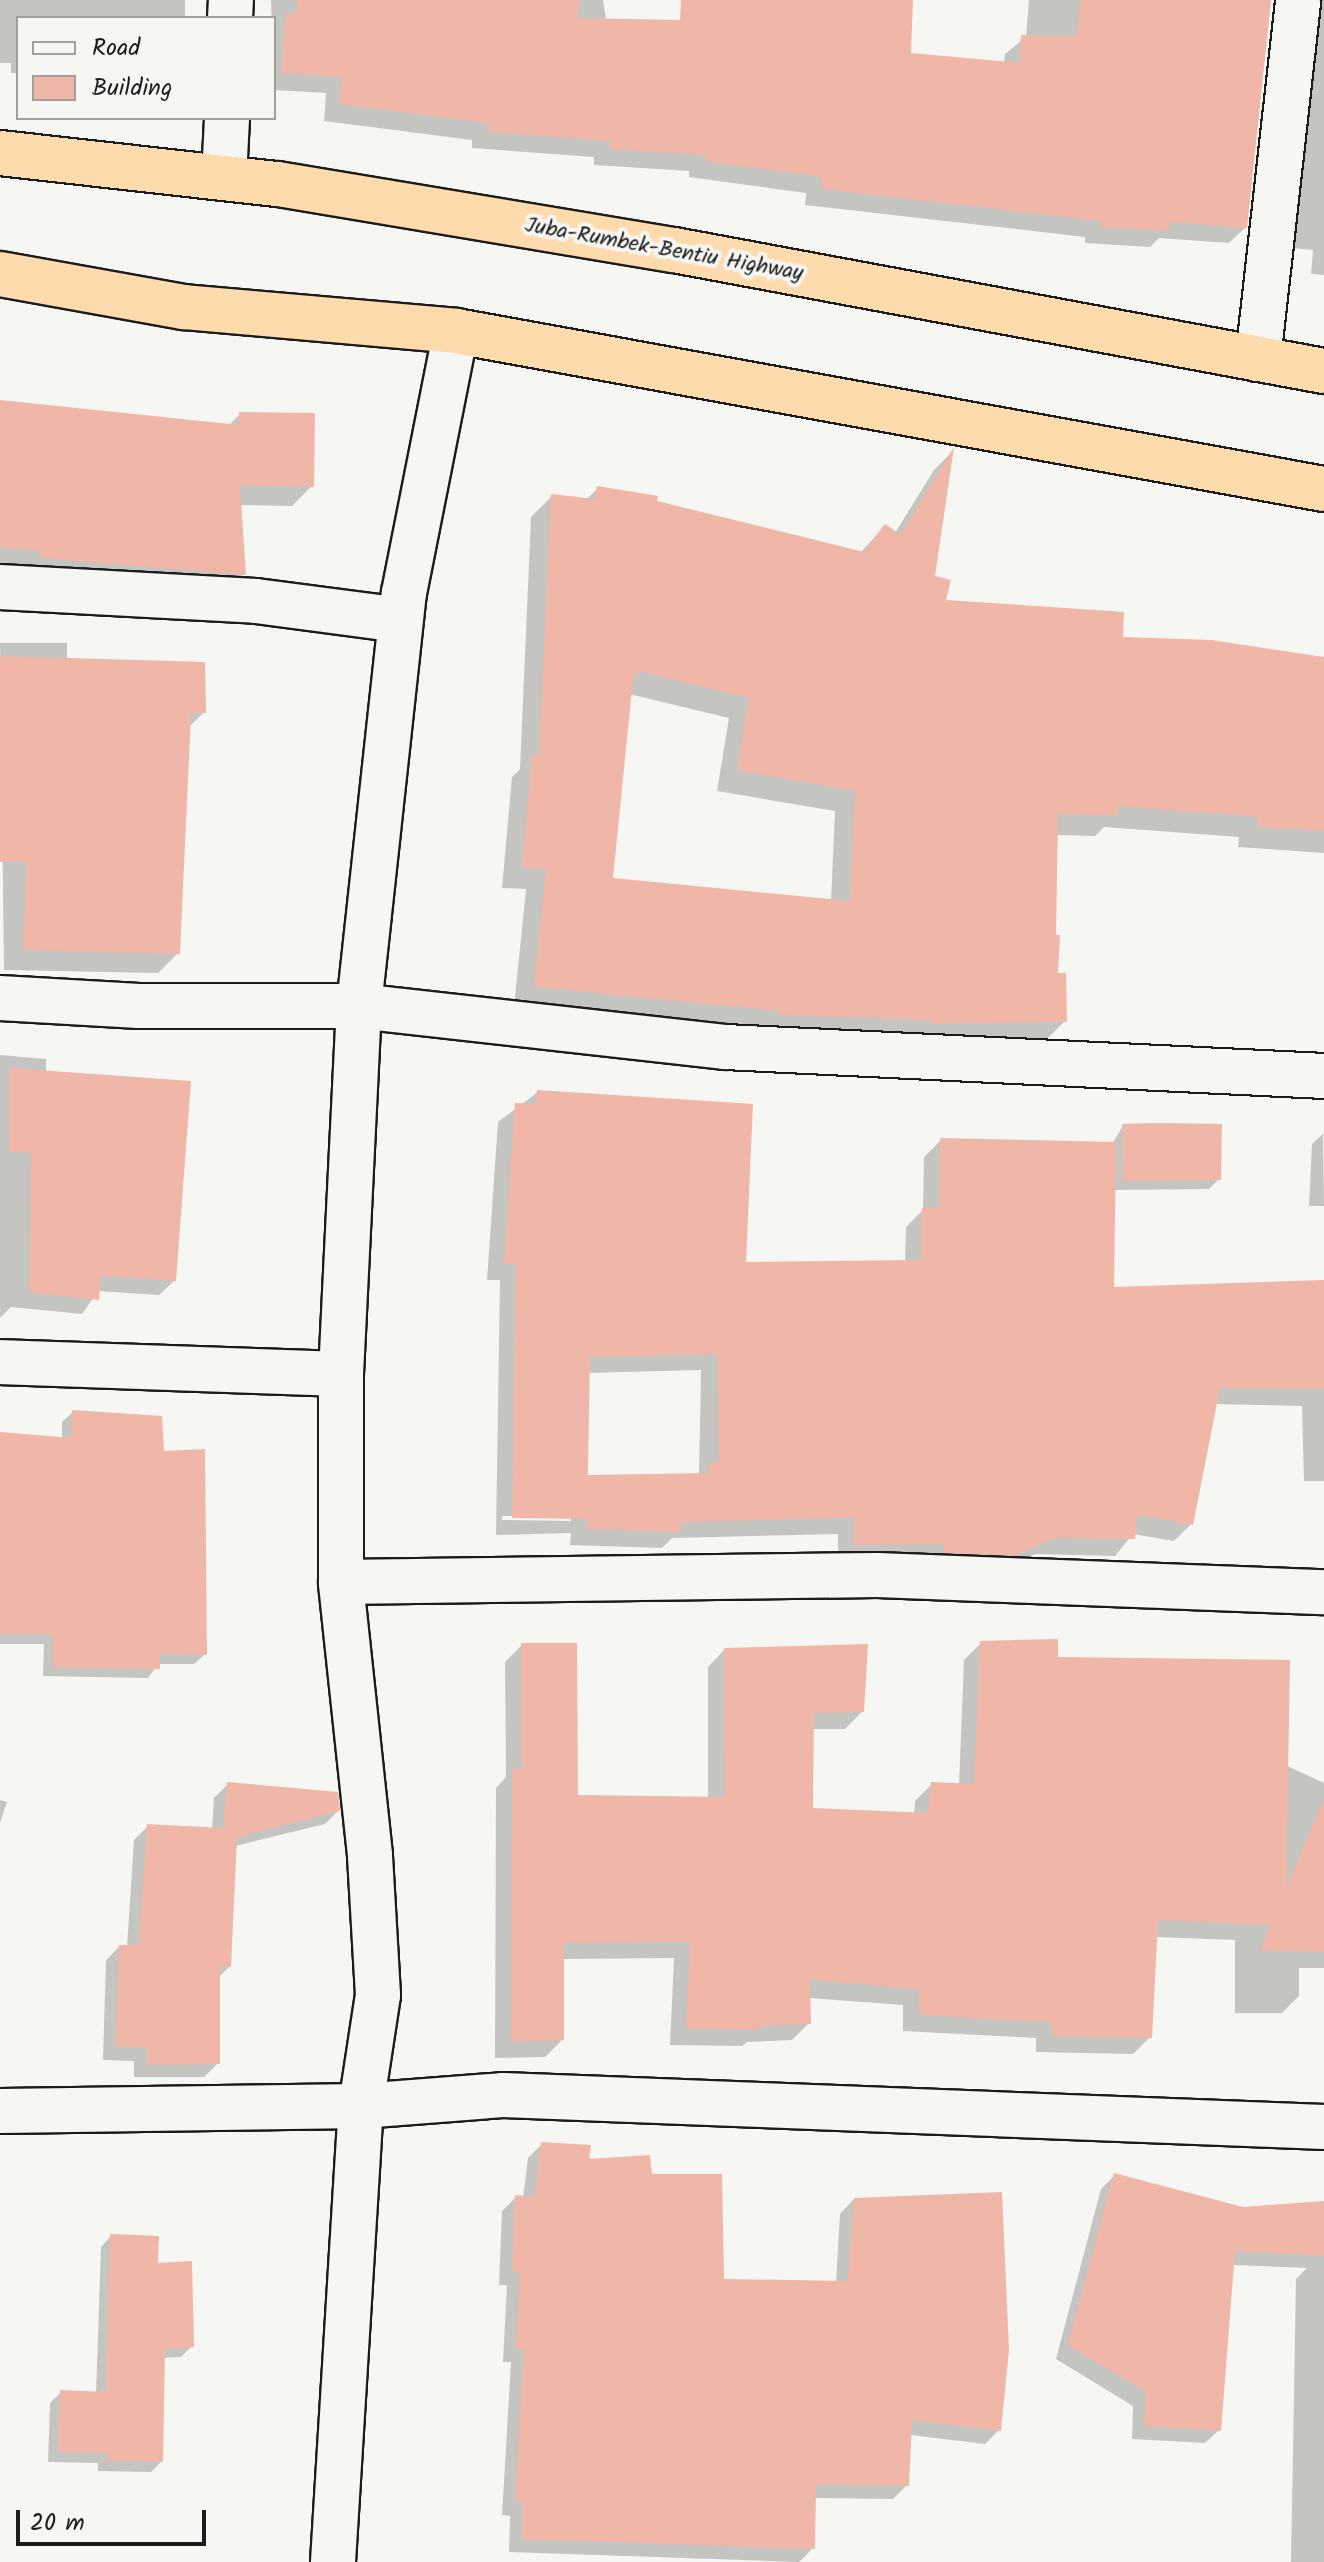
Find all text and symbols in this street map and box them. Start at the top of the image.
legend [16,16,276,120]
text: Road [92,29,140,68]
text: Building [92,69,172,108]
street label: Juba-Rumbek-Bentiu Highway [523,213,805,287]
scale bar [20,2494,210,2544]
text: 20 m [30,2504,85,2543]

